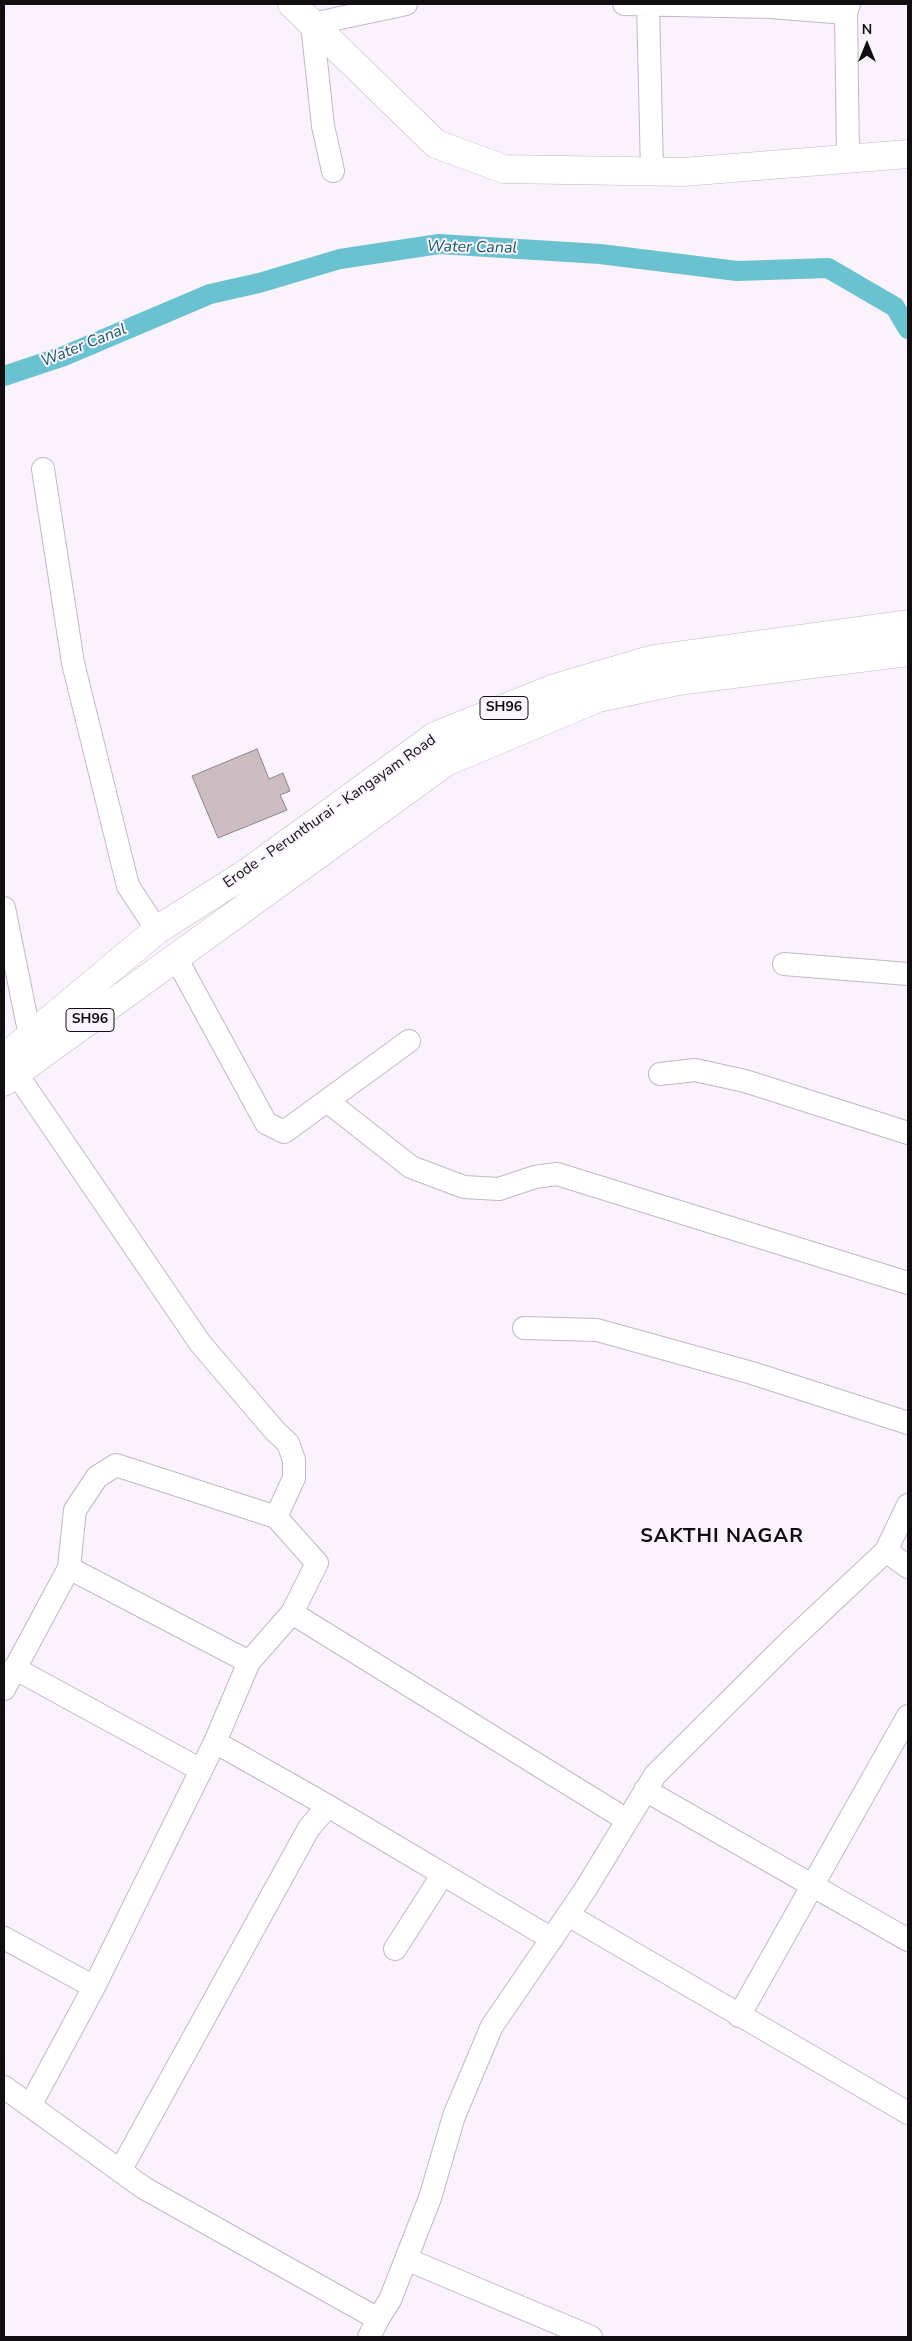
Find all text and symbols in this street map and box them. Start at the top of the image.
north arrow [842,20,892,70]
text: N [862,20,872,39]
water label: Water Canal [427,238,517,258]
water label: Water Canal [39,320,129,372]
road number: SH96 [480,696,528,720]
street label: Erode - Perunthurai - Kangayam Road [220,731,440,893]
road number: SH96 [66,1008,114,1032]
district label: SAKTHI NAGAR [639,1525,805,1549]

